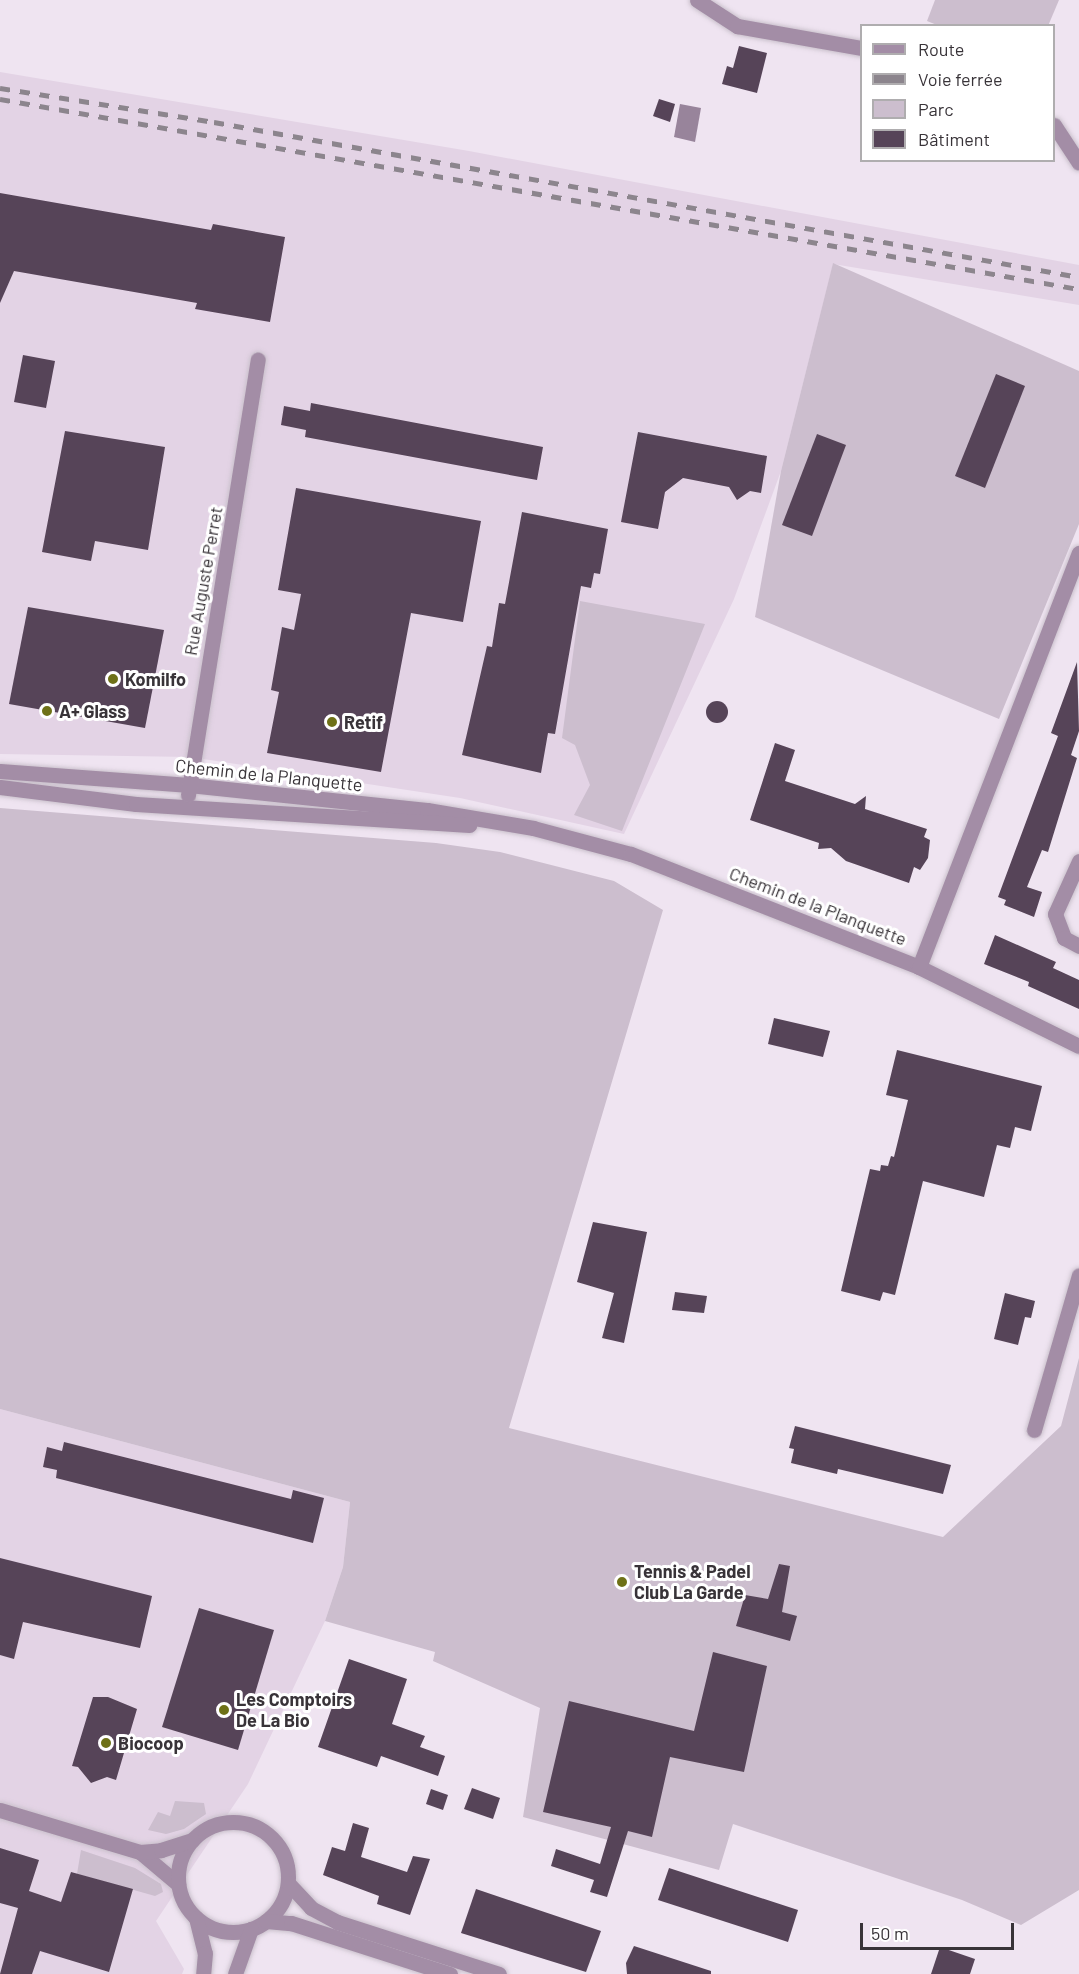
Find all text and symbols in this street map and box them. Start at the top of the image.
legend [860,24,1055,162]
text: Route [918,38,964,60]
text: Voie ferrée [918,68,1003,90]
text: Parc [918,98,954,120]
text: Bâtiment [918,128,990,150]
street label: Rue Auguste Perret [179,505,227,657]
place label: Komilfo [125,668,186,690]
marker: Komilfo [106,672,120,686]
place label: A+ Glass [59,700,126,722]
marker: A+ Glass [40,704,54,718]
place label: Retif [344,711,383,733]
marker: Retif [325,715,339,729]
street label: Chemin de la Planquette [174,754,364,796]
street label: Chemin de la Planquette [726,862,910,950]
place label: Tennis & Padel Club La Garde [634,1561,751,1604]
marker: Tennis & Padel Club La Garde [615,1575,629,1589]
place label: Les Comptoirs De La Bio [236,1689,352,1732]
marker: Les Comptoirs De La Bio [217,1703,231,1717]
place label: Biocoop [118,1732,184,1754]
marker: Biocoop [99,1736,113,1750]
scale bar [863,1911,1018,1949]
text: 50 m [871,1922,909,1944]

